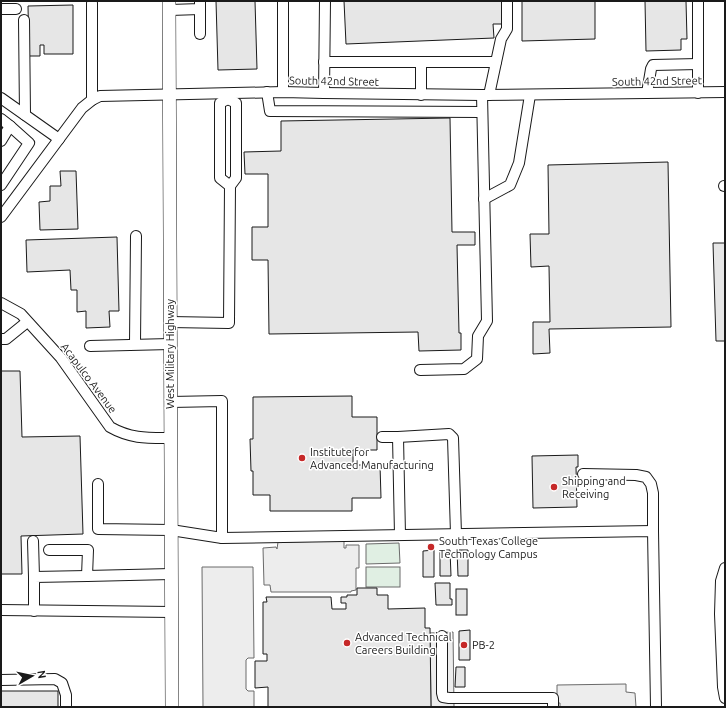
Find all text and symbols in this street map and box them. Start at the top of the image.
street label: South 42nd Street [289,74,380,88]
street label: South 42nd Street [612,74,703,88]
street label: West Military Highway [164,298,176,409]
street label: Acapulco Avenue [59,341,119,415]
place label: Institute for Advanced Manufacturing [310,446,434,471]
marker: Institute for Advanced Manufacturing [297,453,307,463]
place label: Shipping and Receiving [562,475,626,500]
marker: Shipping and Receiving [549,482,559,492]
place label: South Texas College Technology Campus [439,535,538,560]
marker: South Texas College Technology Campus [426,542,436,552]
place label: Advanced Technical Careers Building [355,631,452,656]
marker: Advanced Technical Careers Building [342,638,352,648]
place label: PB-2 [472,639,495,651]
marker: PB-2 [459,640,469,650]
north arrow [12,656,52,696]
text: N [35,669,48,679]

